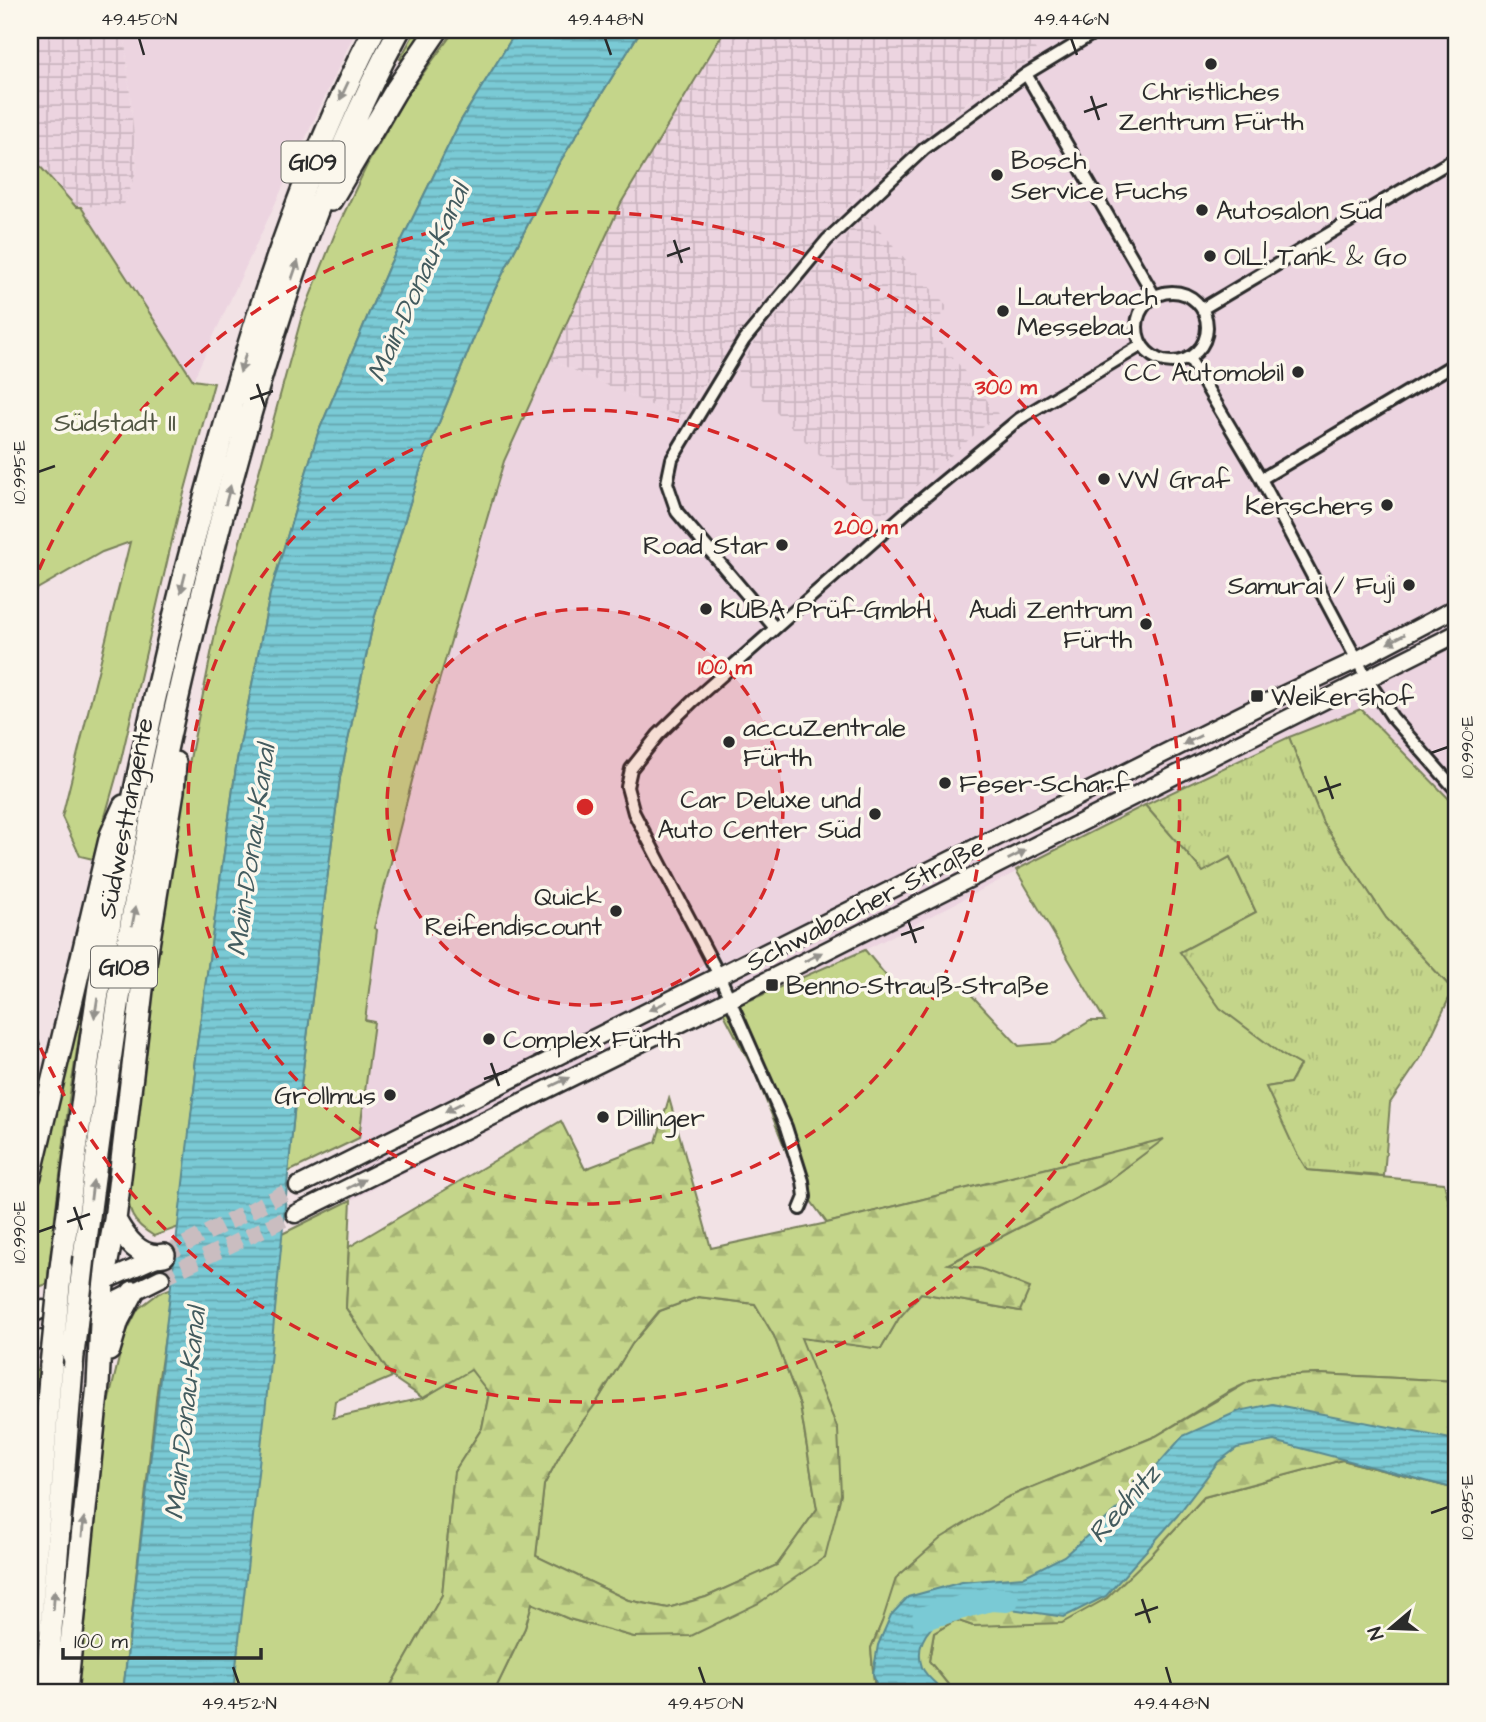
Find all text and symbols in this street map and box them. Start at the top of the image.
text: 49.450°N [101,7,177,32]
text: 49.448°N [567,7,643,32]
text: 49.446°N [1033,7,1109,32]
marker: Christliches Zentrum Fürth [1203,56,1219,72]
place label: Christliches Zentrum Fürth [1118,74,1304,140]
one-way arrow [338,81,350,101]
road number: G109 [282,142,344,182]
place label: Bosch Service Fuchs [1011,143,1188,209]
marker: Bosch Service Fuchs [989,167,1005,183]
water label: Main-Donau-Kanal [357,174,481,388]
place label: Autosalon Süd [1216,193,1383,229]
marker: Autosalon Süd [1194,202,1210,218]
place label: OIL! Tank & Go [1224,239,1407,275]
marker: OIL! Tank & Go [1202,248,1218,264]
one-way arrow [290,260,301,281]
place label: Lauterbach Messebau [1017,279,1158,345]
marker: Lauterbach Messebau [995,303,1011,319]
one-way arrow [238,353,248,374]
place label: CC Automobil [1124,355,1284,391]
marker: CC Automobil [1290,364,1306,380]
text: 300 m [974,373,1038,402]
park label: Südstadt II [54,405,176,441]
text: 10.995°E [7,440,32,504]
place label: VW Graf [1118,462,1231,498]
marker: VW Graf [1096,471,1112,487]
one-way arrow [223,484,234,506]
place label: Kerschers [1245,488,1373,524]
marker: Kerschers [1379,497,1395,513]
text: 200 m [833,513,898,542]
place label: Road Star [643,528,768,564]
marker: Road Star [774,537,790,553]
place label: Samurai / Fuji [1228,568,1395,604]
one-way arrow [177,572,188,594]
marker: Samurai / Fuji [1401,577,1417,593]
place label: KUBA Prüf-GmbH [720,592,932,628]
place label: Audi Zentrum Fürth [969,592,1133,658]
marker: KUBA Prüf-GmbH [698,601,714,617]
marker: Audi Zentrum Fürth [1138,616,1154,632]
one-way arrow [1386,634,1406,645]
text: 100 m [698,653,753,682]
place label: Weikershof [1271,679,1414,715]
marker: Weikershof [1249,688,1265,704]
place label: accuZentrale Fürth [743,710,906,776]
street label: Südwesttangente [89,715,165,922]
text: 10.990°E [1455,715,1480,778]
marker: accuZentrale Fürth [721,734,737,750]
one-way arrow [1182,734,1202,746]
water label: Main-Donau-Kanal [217,738,286,959]
place label: Feser-Scharf [959,766,1130,802]
marker: Feser-Scharf [937,775,953,791]
place label: Car Deluxe und Auto Center Süd [658,782,861,848]
centre of rings [573,795,597,819]
marker: Car Deluxe und Auto Center Süd [867,806,883,822]
street label: Schwabacher Straße [740,829,991,981]
one-way arrow [1007,849,1027,861]
place label: Quick Reifendiscount [425,879,602,945]
marker: Quick Reifendiscount [608,903,624,919]
one-way arrow [128,905,139,927]
road number: G108 [91,946,157,987]
one-way arrow [803,951,823,962]
place label: Benno-Strauß-Straße [786,968,1049,1004]
marker: Benno-Strauß-Straße [764,977,780,993]
one-way arrow [90,997,101,1019]
one-way arrow [648,1000,668,1012]
place label: Complex Fürth [503,1022,681,1058]
marker: Complex Fürth [481,1031,497,1047]
one-way arrow [550,1077,570,1088]
place label: Grollmus [274,1078,376,1114]
marker: Grollmus [382,1087,398,1103]
place label: Dillinger [617,1100,705,1138]
one-way arrow [444,1101,464,1112]
marker: Dillinger [595,1109,611,1125]
one-way arrow [87,1178,98,1200]
one-way arrow [346,1178,366,1189]
text: 10.990°E [7,1200,32,1263]
water label: Main-Donau-Kanal [155,1302,216,1521]
water label: Rednitz [1079,1455,1171,1552]
text: 10.985°E [1455,1474,1480,1540]
one-way arrow [78,1516,89,1538]
one-way arrow [49,1589,60,1611]
north arrow [1356,1592,1426,1662]
scale bar [63,1617,261,1661]
text: N [1362,1623,1391,1643]
text: 100 m [74,1627,129,1656]
text: 49.452°N [201,1691,277,1716]
text: 49.450°N [667,1691,743,1716]
text: 49.448°N [1133,1691,1209,1716]

